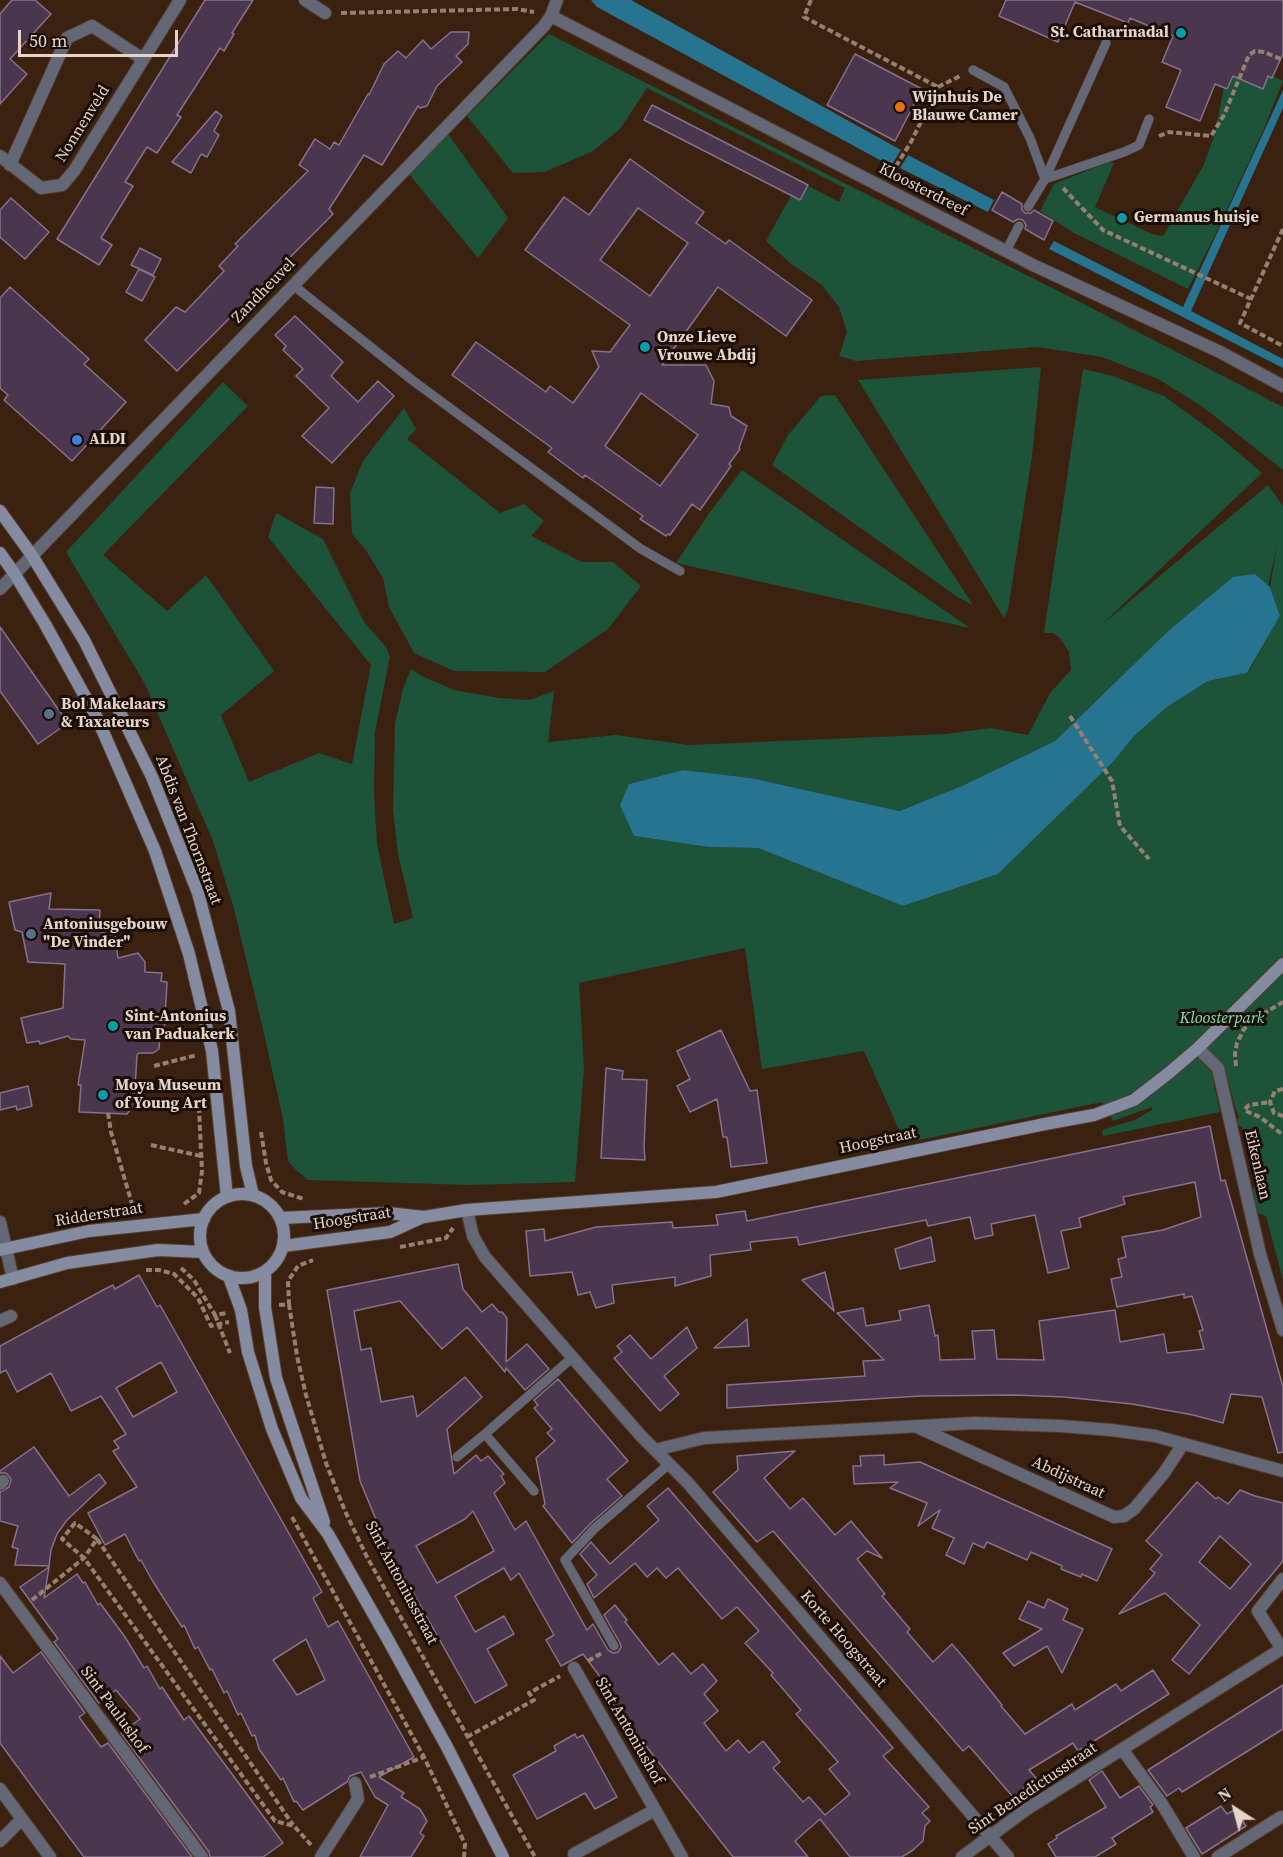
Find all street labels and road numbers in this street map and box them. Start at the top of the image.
street label: Nonnenveld [52,82,114,166]
street label: Kloosterdreef [875,159,971,221]
street label: Zandheuvel [228,254,300,328]
street label: Abdis van Thornstraat [151,753,225,907]
street label: Hoogstraat [838,1123,918,1159]
street label: Eikenlaan [1240,1128,1274,1202]
street label: Ridderstraat [54,1199,144,1231]
street label: Hoogstraat [312,1203,392,1235]
street label: Abdijstraat [1028,1453,1108,1503]
street label: Sint Antoniusstraat [360,1518,442,1648]
street label: Korte Hoogstraat [796,1587,890,1691]
street label: Sint Paulushof [76,1663,152,1757]
street label: Sint Antoniushof [591,1674,667,1788]
street label: Sint Benedictusstraat [965,1739,1101,1839]

